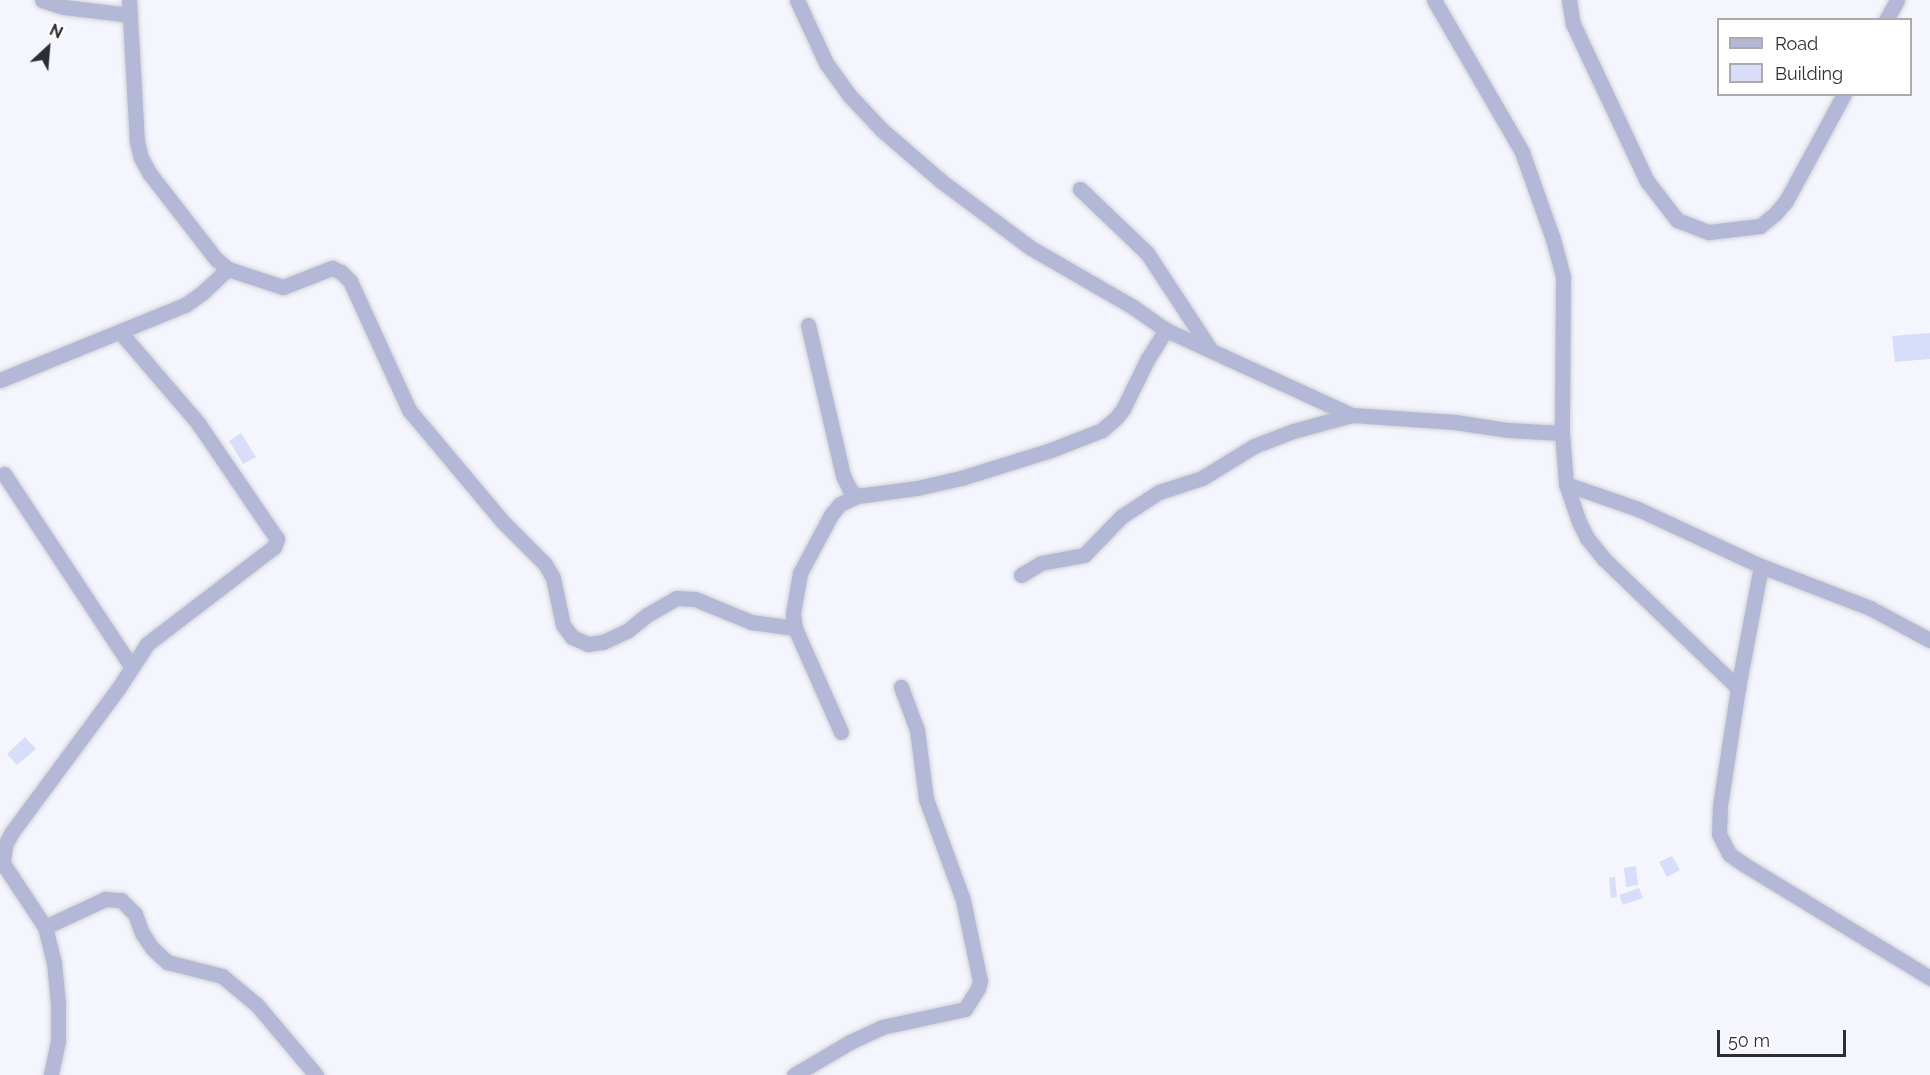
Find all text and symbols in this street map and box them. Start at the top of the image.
north arrow [18,18,78,78]
legend [1717,18,1912,96]
text: N [46,20,66,43]
text: Road [1775,33,1818,54]
text: Building [1775,63,1843,84]
scale bar [1720,1018,1849,1056]
text: 50 m [1728,1030,1770,1051]

